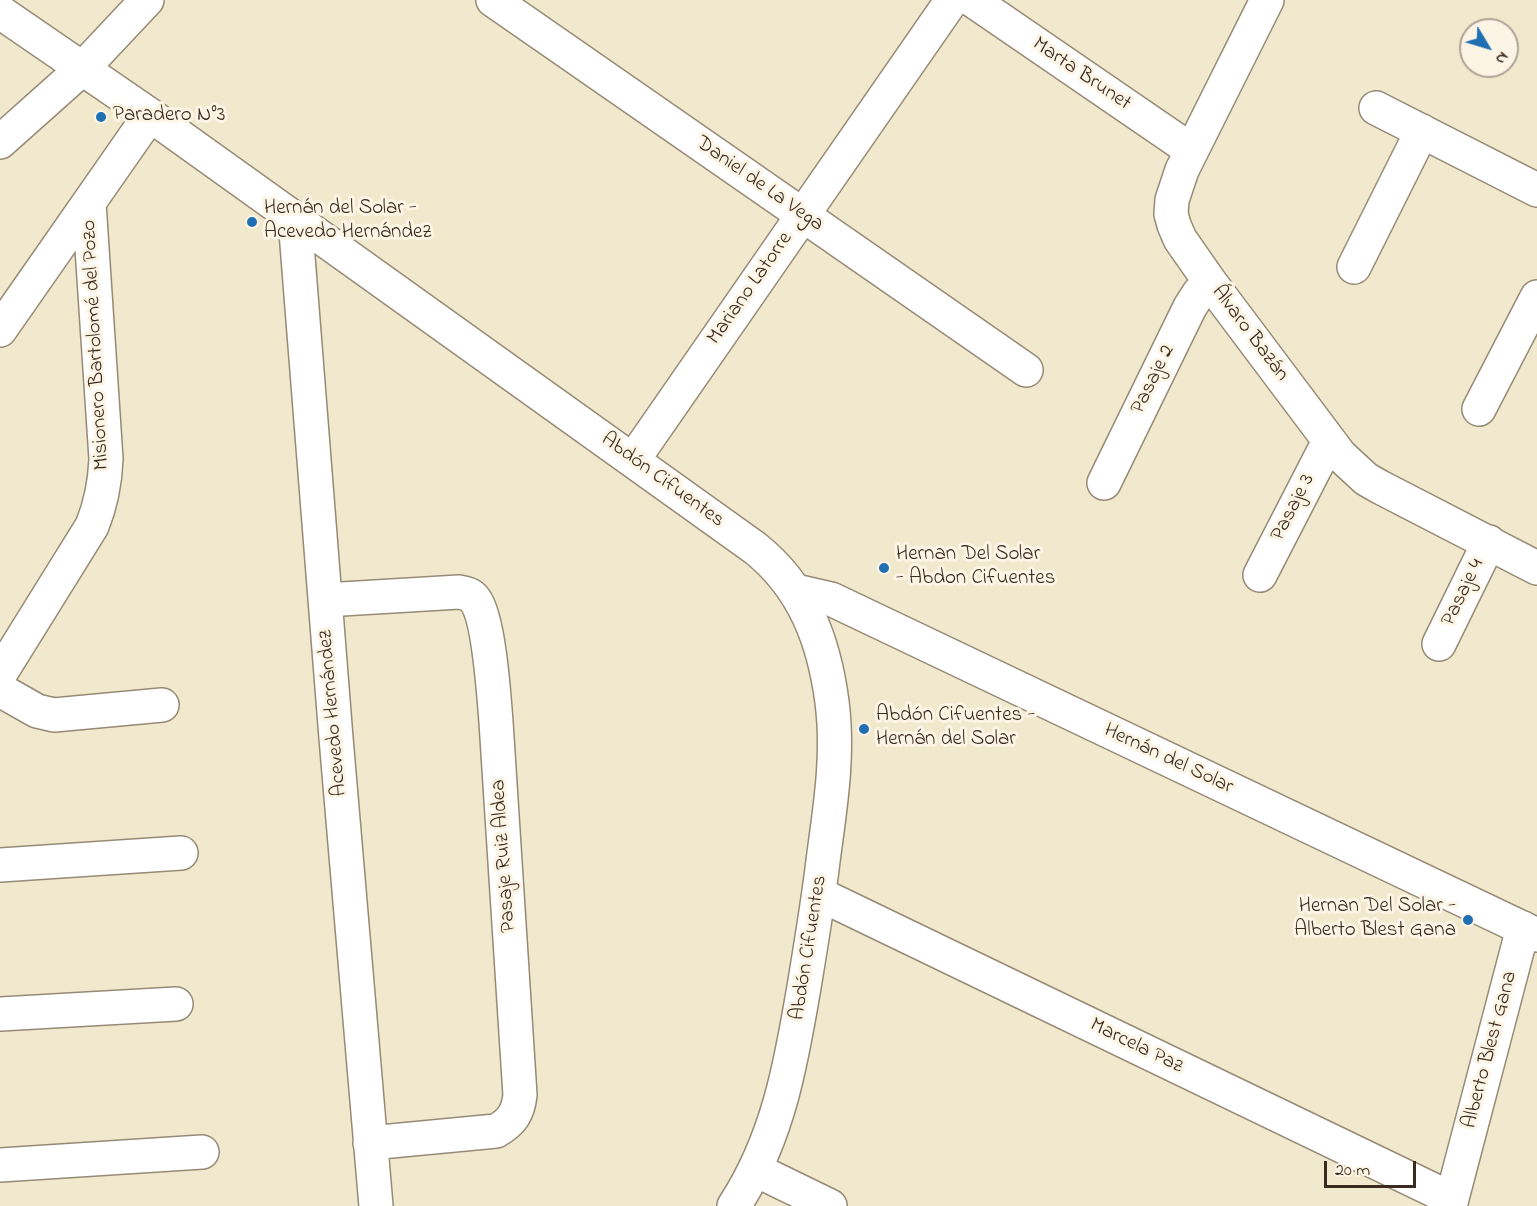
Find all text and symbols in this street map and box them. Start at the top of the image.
north arrow [1459,18,1519,78]
street label: Marta Brunet [1027,33,1135,117]
text: N [1489,46,1514,69]
place label: Paradero N°3 [113,104,225,130]
marker: Paradero N°3 [94,110,108,124]
street label: Daniel de La Vega [690,132,828,238]
place label: Hernán del Solar - Acevedo Hernández [264,197,431,247]
marker: Hernán del Solar - Acevedo Hernández [245,215,259,229]
street label: Misionero Bartolomé del Pozo [78,219,116,471]
street label: Mariano Latorre [703,228,799,350]
street label: Álvaro Bazán [1205,281,1293,387]
street label: Pasaje 2 [1127,341,1181,419]
street label: Abdón Cifuentes [595,428,729,534]
street label: Pasaje 3 [1266,470,1322,546]
place label: Hernan Del Solar - Abdon Cifuentes [896,543,1055,593]
street label: Pasaje 4 [1437,555,1491,631]
marker: Hernan Del Solar - Abdon Cifuentes [877,561,891,575]
street label: Acevedo Hernández [314,629,354,797]
place label: Abdón Cifuentes - Hernán del Solar [876,704,1035,754]
street label: Hernán del Solar [1099,719,1237,801]
marker: Abdón Cifuentes - Hernán del Solar [857,722,871,736]
street label: Pasaje Ruiz Aldea [487,779,523,933]
street label: Abdón Cifuentes [786,874,834,1022]
place label: Hernan Del Solar - Alberto Blest Gana [1294,895,1456,945]
marker: Hernan Del Solar - Alberto Blest Gana [1461,913,1475,927]
street label: Alberto Blest Gana [1458,969,1524,1131]
street label: Marcela Paz [1085,1014,1187,1080]
scale bar [1327,1149,1418,1187]
text: 20 m [1335,1158,1370,1184]

